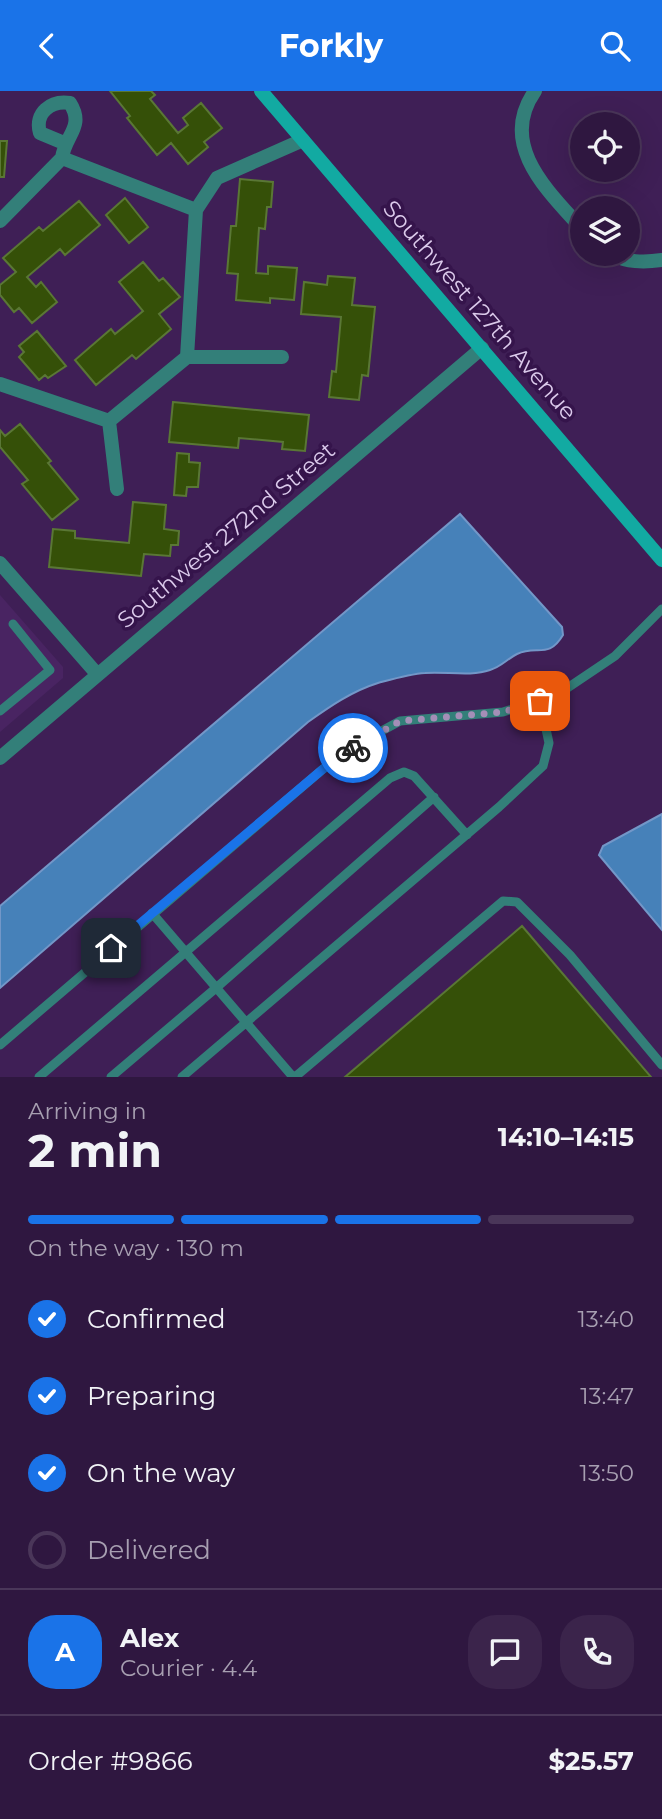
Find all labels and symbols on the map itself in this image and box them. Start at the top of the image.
street label: Southwest 127th Avenue [377,195,583,425]
street label: Southwest 272nd Street [112,436,340,634]
pin [510,671,570,731]
courier [318,713,388,783]
pin [81,918,141,978]

